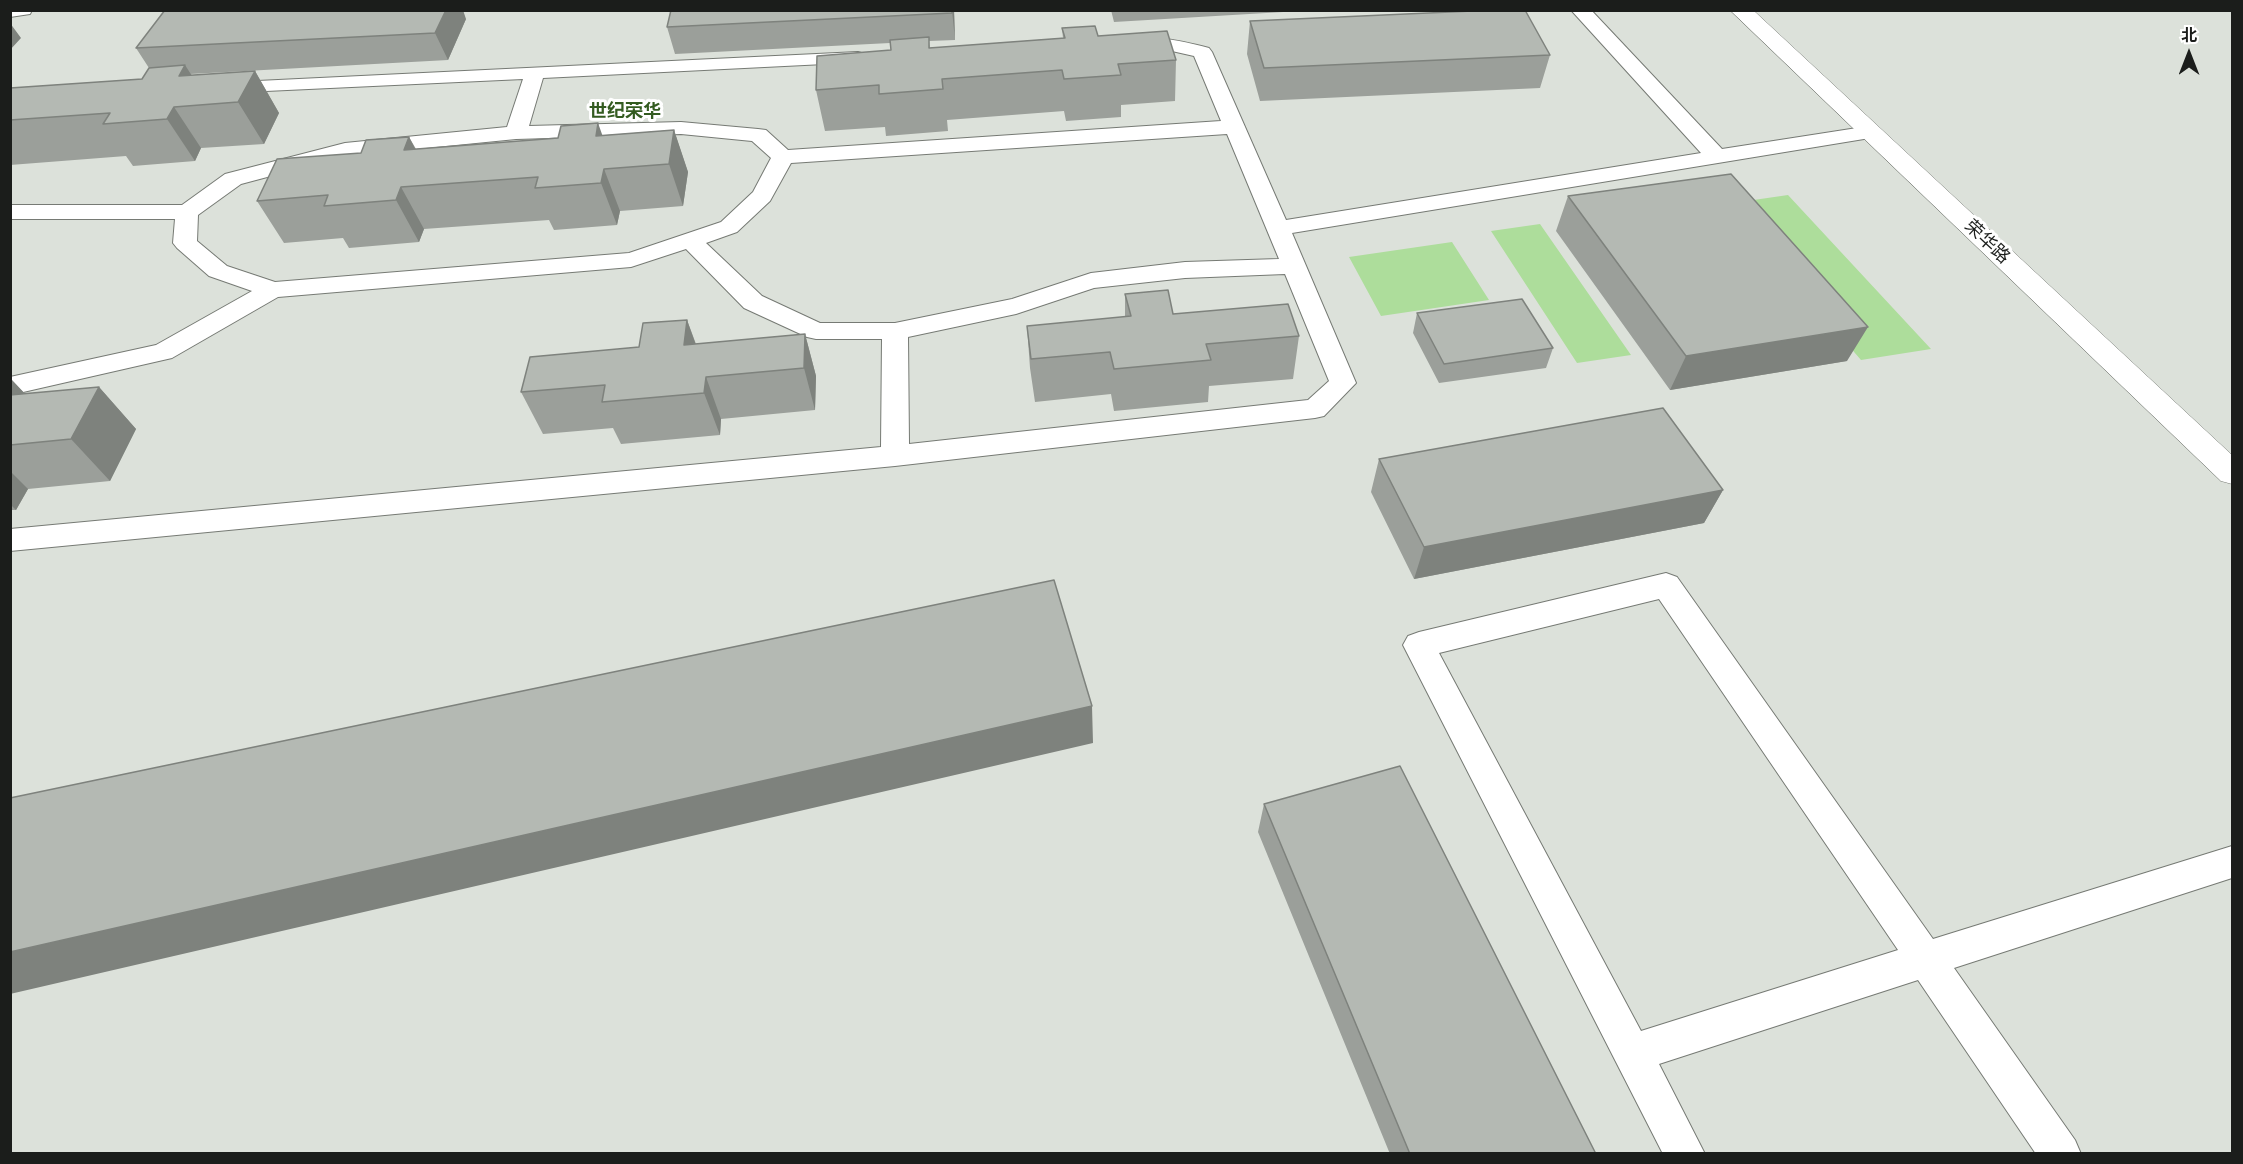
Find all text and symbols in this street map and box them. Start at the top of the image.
north arrow [2159,24,2219,84]
text: 北 [2181,26,2197,45]
district label: 世纪荣华 [589,101,661,123]
street label: 荣华路 [1960,216,2014,268]

